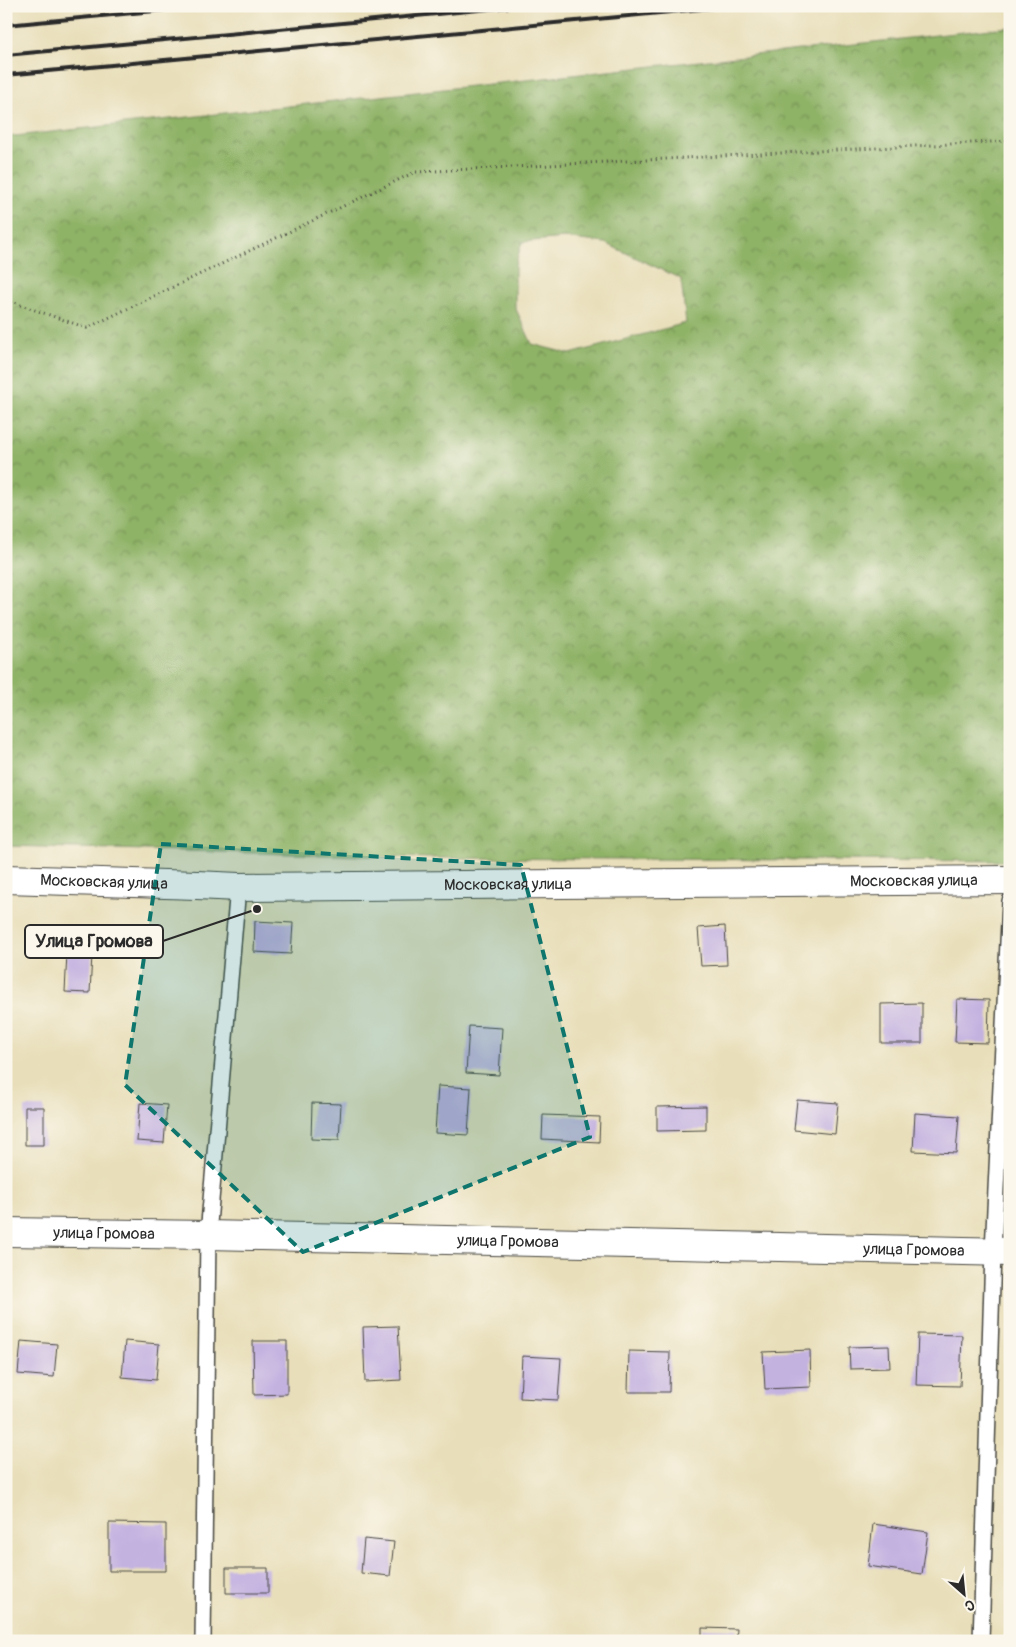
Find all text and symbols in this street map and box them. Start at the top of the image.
street label: Московская улица [40,870,168,894]
street label: Московская улица [850,870,978,891]
street label: Московская улица [444,874,572,895]
callout: Улица Громова [25,925,163,958]
text: Улица Громова [35,930,153,953]
street label: улица Громова [52,1223,155,1244]
street label: улица Громова [456,1230,559,1252]
street label: улица Громова [862,1239,965,1261]
north arrow [938,1570,988,1620]
text: С [962,1596,977,1615]

